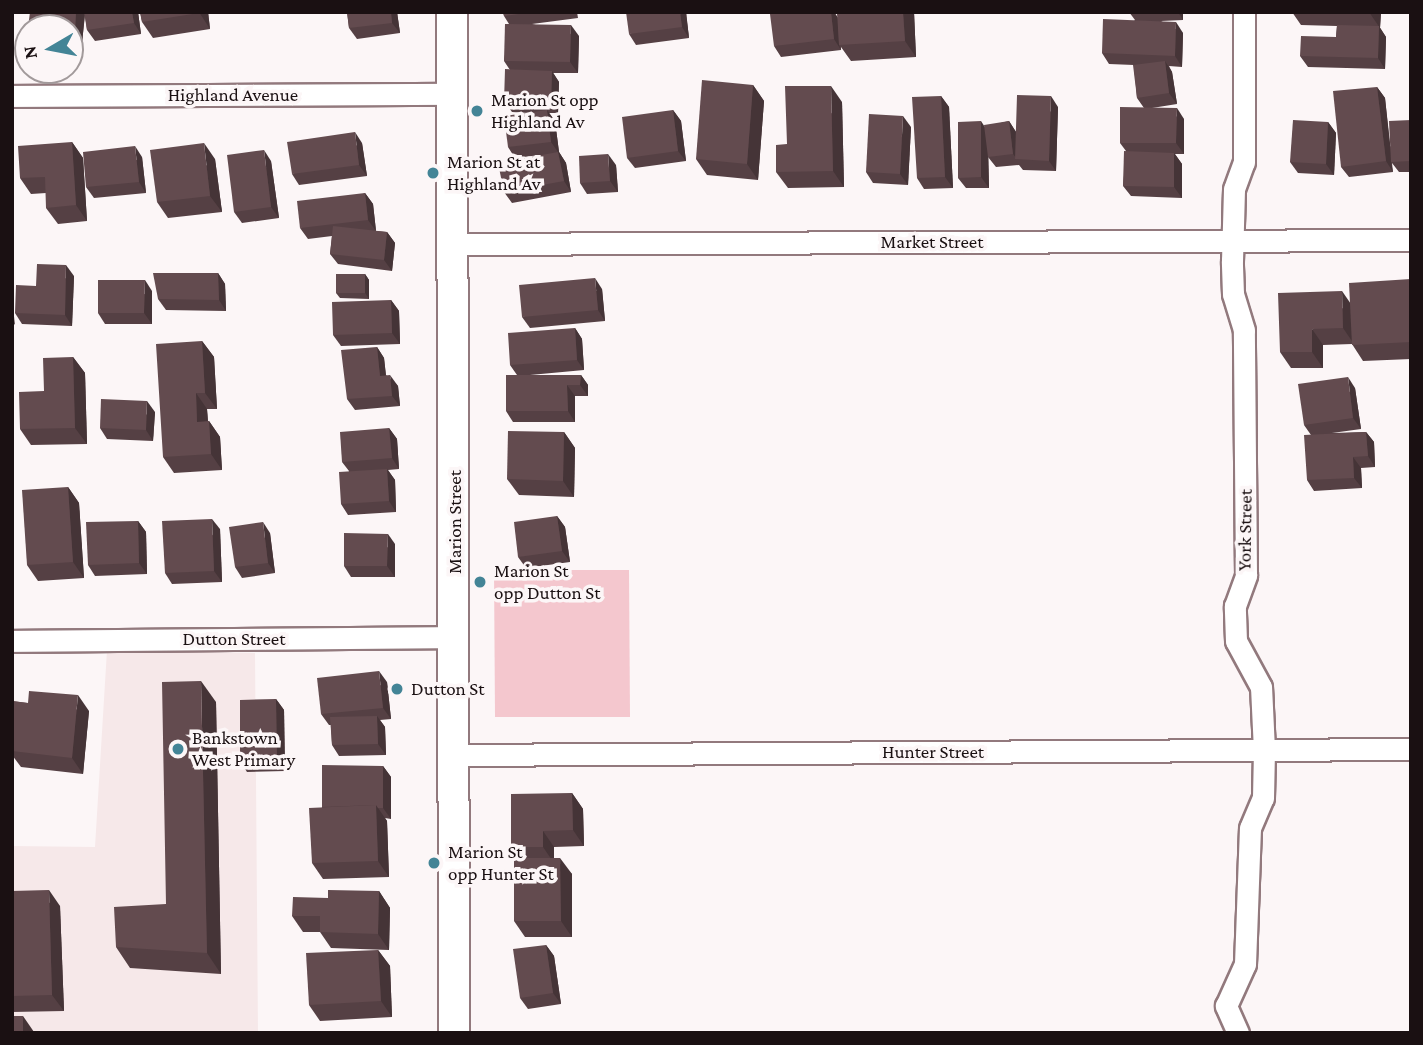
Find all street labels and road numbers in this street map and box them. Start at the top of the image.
street label: Highland Avenue [168,84,298,106]
street label: Market Street [881,231,983,253]
street label: Marion Street [444,470,466,574]
street label: York Street [1233,489,1257,571]
street label: Dutton Street [183,628,285,650]
street label: Hunter Street [882,741,984,763]

